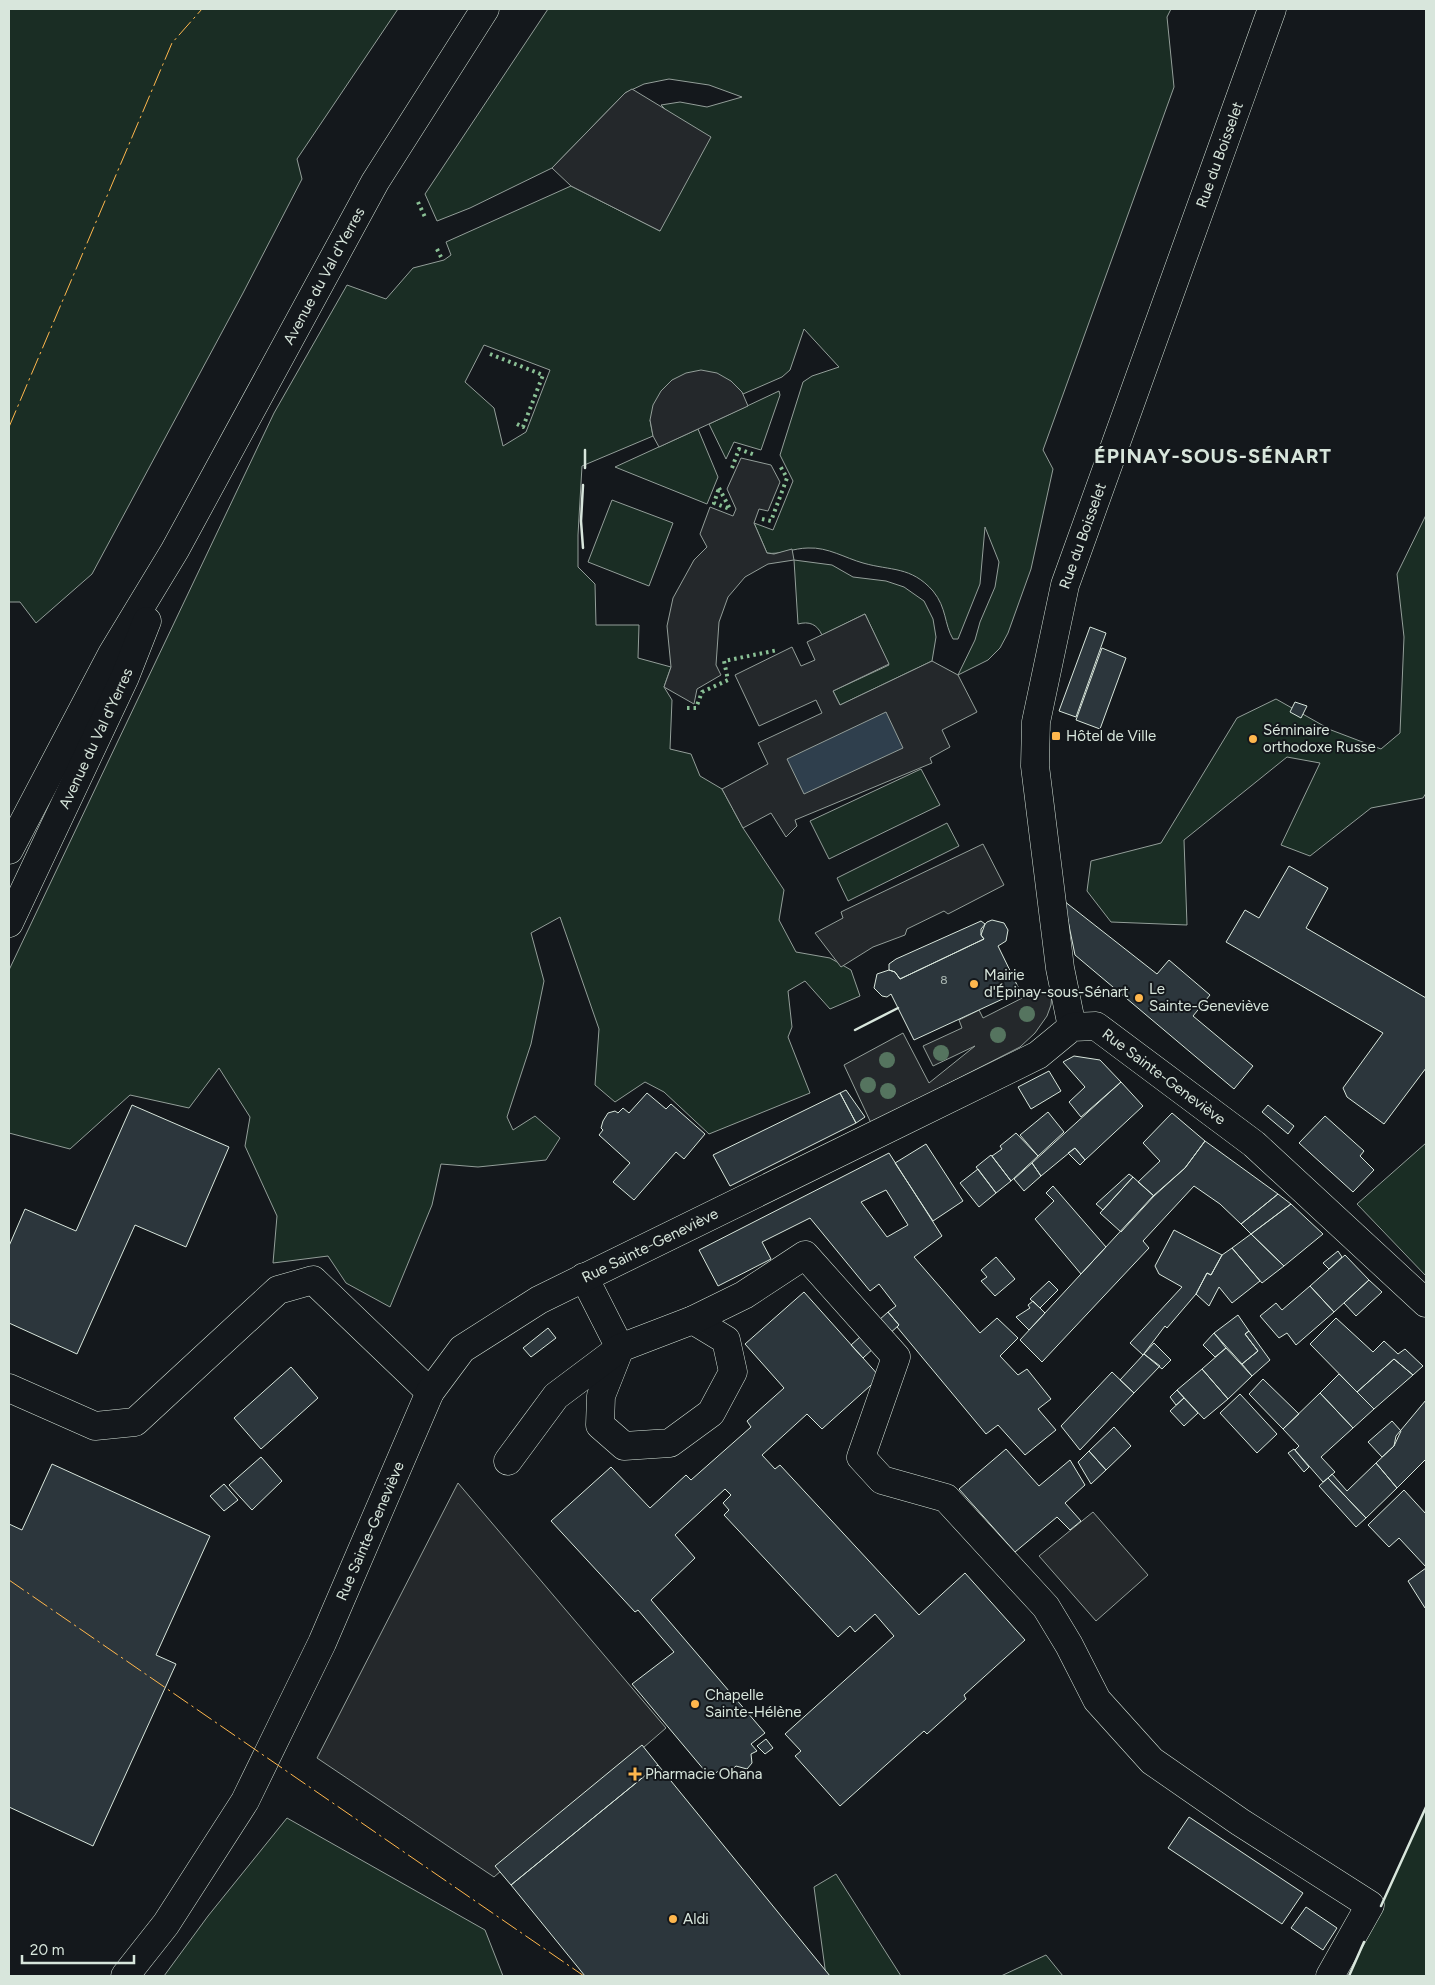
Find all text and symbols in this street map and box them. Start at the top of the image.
street label: Rue du Boisselet [1192,99,1247,210]
street label: Avenue du Val d'Yerres [279,204,369,348]
district label: ÉPINAY-SOUS-SÉNART [1094,444,1332,468]
street label: Rue du Boisselet [1055,480,1110,591]
street label: Avenue du Val d'Yerres [55,666,137,812]
place label: Séminaire orthodoxe Russe [1263,721,1376,756]
place label: Hôtel de Ville [1066,727,1156,745]
marker: Hôtel de Ville [1050,730,1062,742]
marker: Séminaire orthodoxe Russe [1247,733,1259,745]
place label: Mairie d'Épinay-sous-Sénart [984,966,1129,1001]
house number: 8 [940,973,948,987]
marker: Mairie d'Épinay-sous-Sénart [968,978,980,990]
place label: Le Sainte-Geneviève [1149,980,1269,1015]
marker: Le Sainte-Geneviève [1133,992,1145,1004]
street label: Rue Sainte-Geneviève [1099,1025,1229,1129]
street label: Rue Sainte-Geneviève [579,1204,721,1287]
street label: Rue Sainte-Geneviève [332,1459,408,1603]
place label: Chapelle Sainte-Hélène [705,1686,801,1721]
marker: Chapelle Sainte-Hélène [689,1698,701,1710]
place label: Pharmacie Ohana [645,1765,762,1783]
marker: Pharmacie Ohana [629,1768,641,1780]
place label: Aldi [683,1910,709,1928]
marker: Aldi [667,1913,679,1925]
scale bar [22,1932,135,1964]
text: 20 m [30,1941,64,1959]

